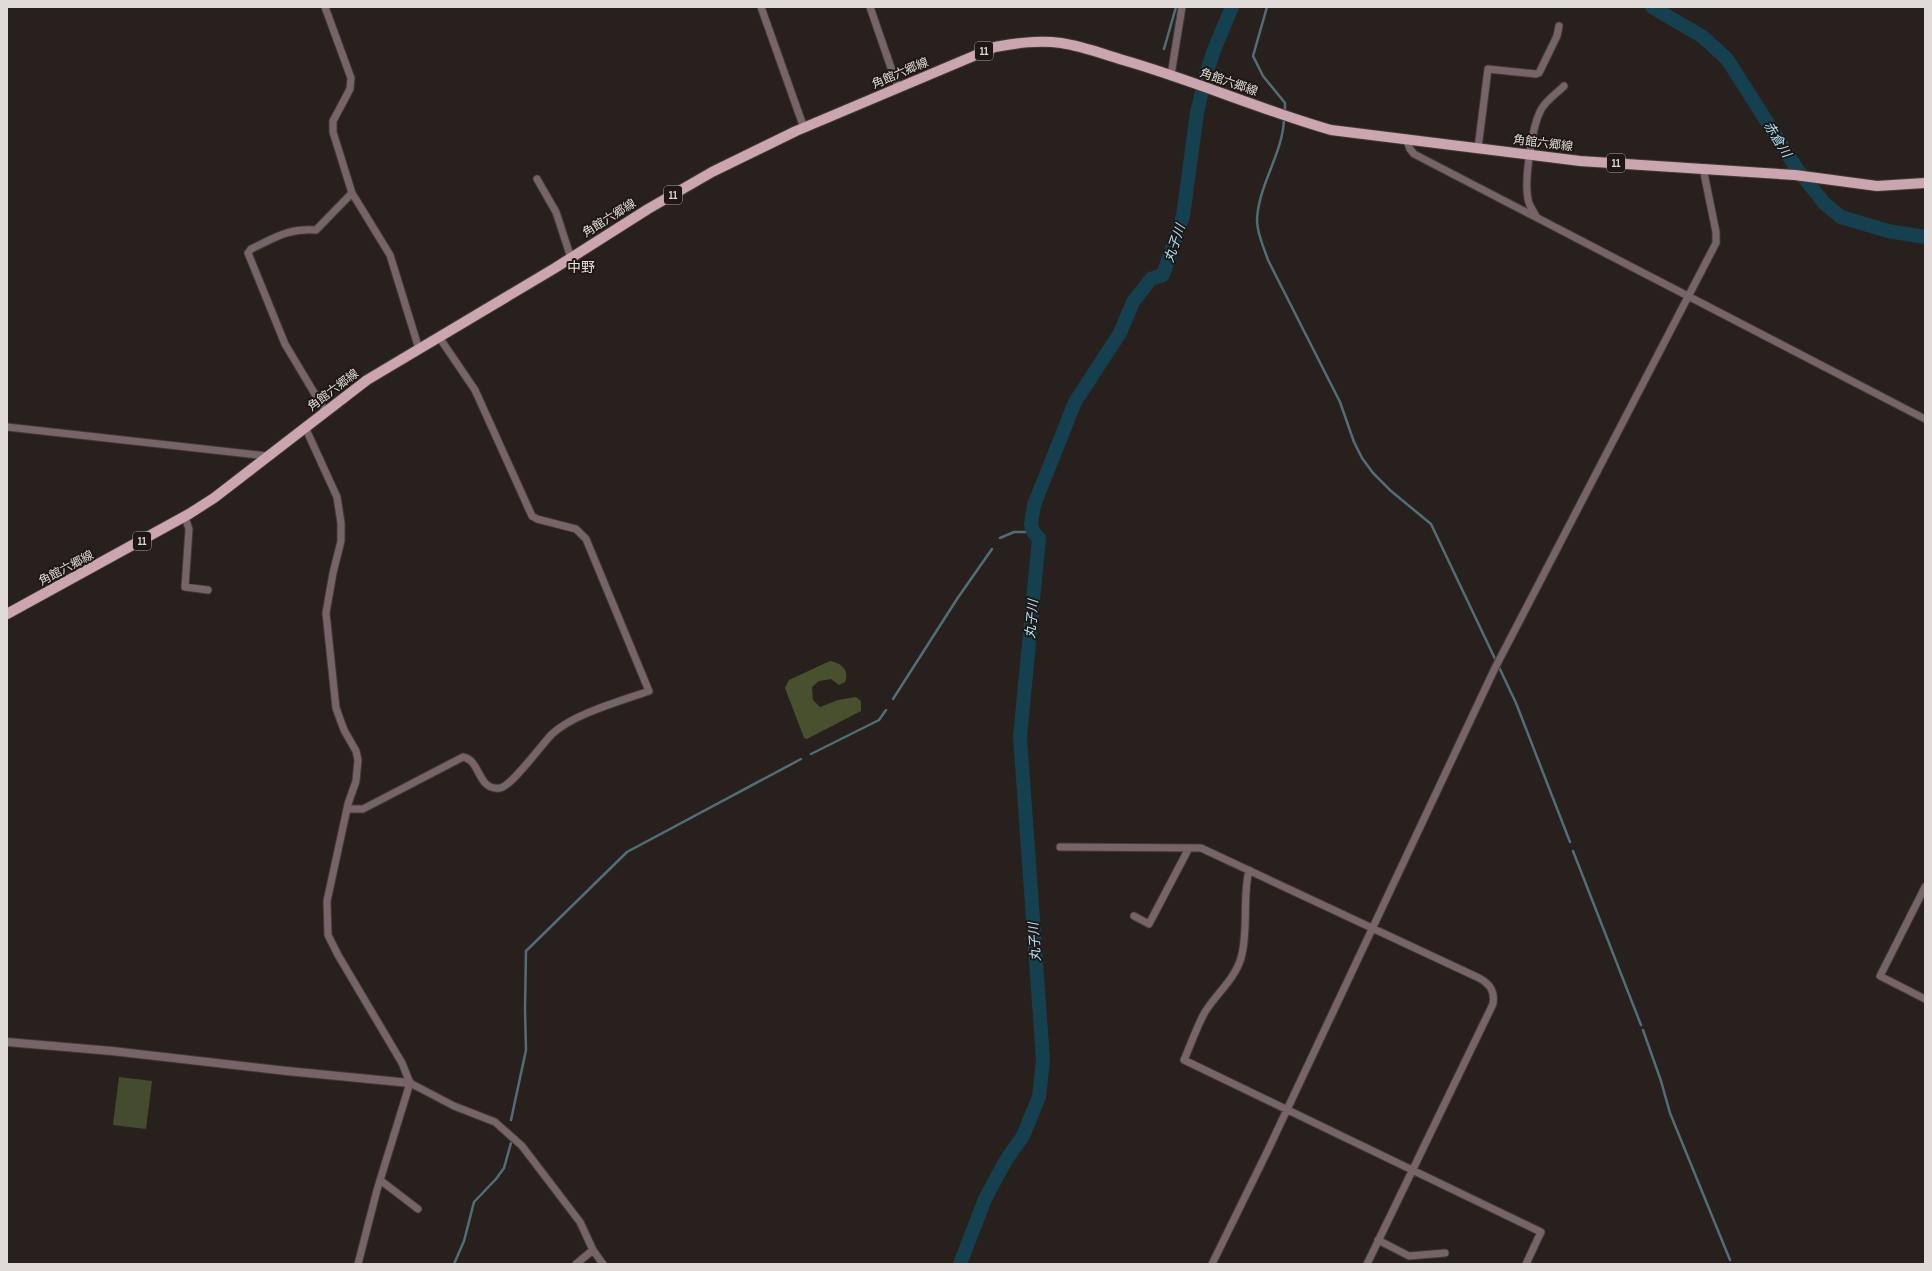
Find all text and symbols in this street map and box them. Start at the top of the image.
road number: 11 [975,42,993,60]
street label: 角館六郷線 [870,55,931,92]
street label: 角館六郷線 [1198,66,1260,99]
water label: 赤倉川 [1760,119,1795,162]
street label: 角館六郷線 [1512,132,1574,155]
road number: 11 [1607,154,1625,172]
road number: 11 [664,186,682,204]
street label: 角館六郷線 [580,196,639,241]
water label: 丸子川 [1161,220,1190,264]
district label: 中野 [567,259,595,276]
street label: 角館六郷線 [305,366,362,414]
road number: 11 [133,532,151,550]
street label: 角館六郷線 [36,548,96,589]
water label: 丸子川 [1022,597,1042,639]
water label: 丸子川 [1026,920,1044,962]

